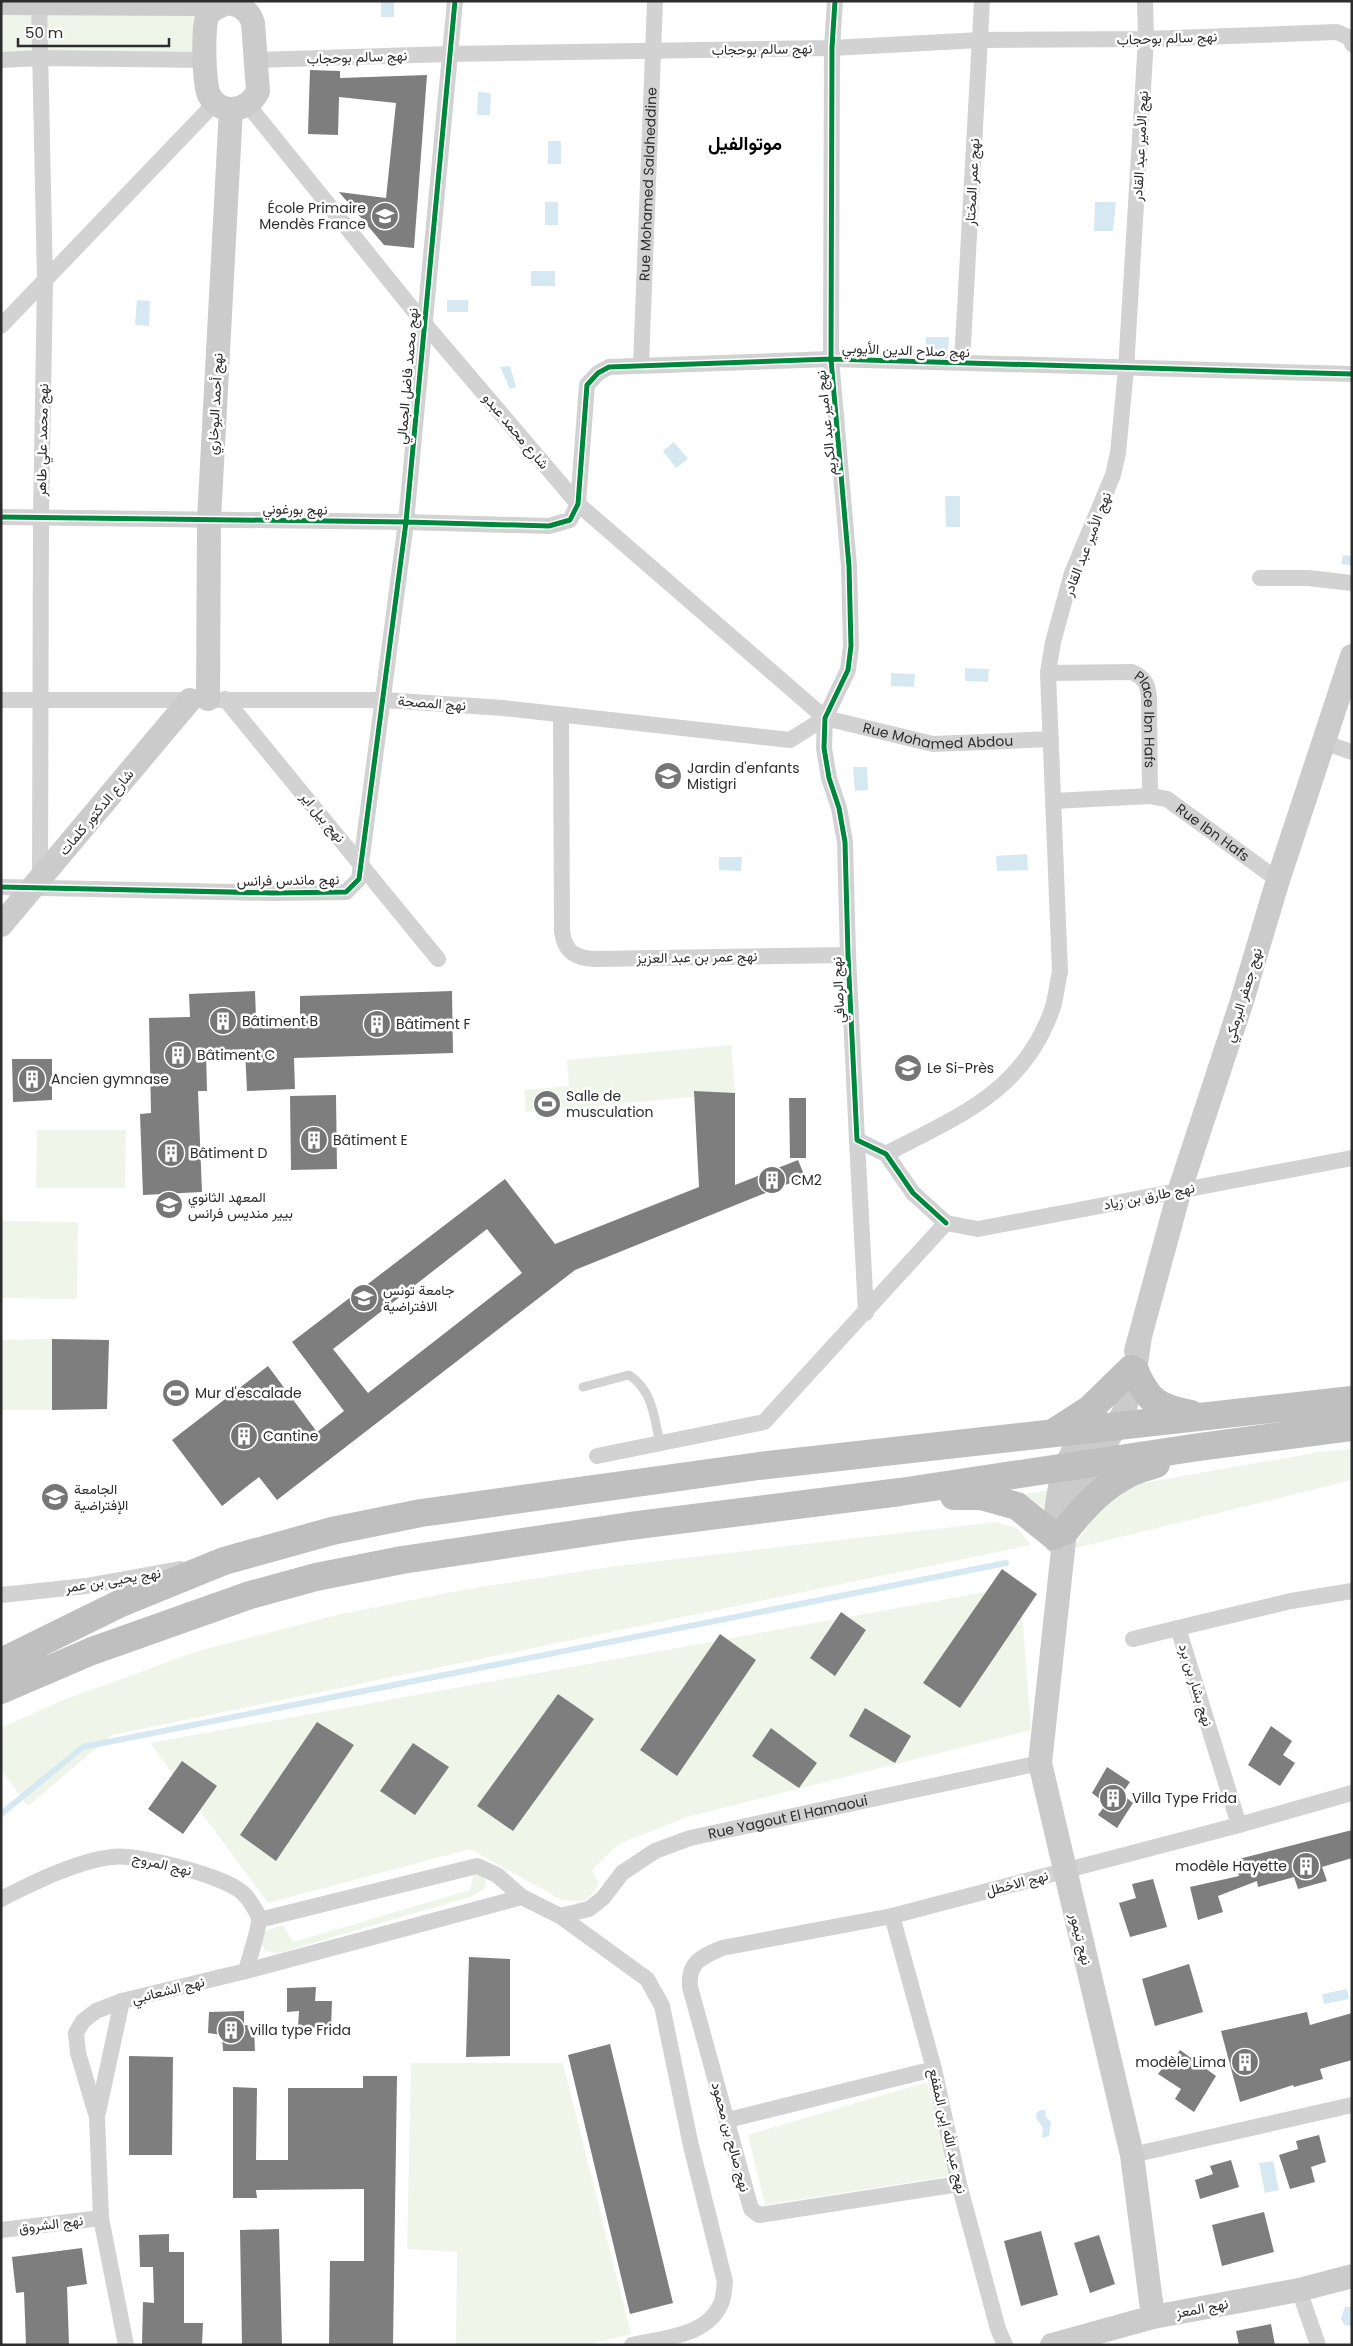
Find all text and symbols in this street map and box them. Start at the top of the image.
scale bar [18,15,169,47]
text: 50 m [25,22,63,43]
street label: نهج سالم بوحجاب [1116,26,1218,51]
street label: نهج سالم بوحجاب [711,38,813,61]
street label: نهج سالم بوحجاب [306,45,408,70]
street label: Rue Mohamed Salaheddine [634,86,662,281]
street label: نهج الأمير عبد القادر [1127,90,1154,203]
district label: موتوالفيل [708,130,782,157]
street label: نهج عمر المختار [960,138,985,227]
place label: École Primaire Mendès France [259,198,366,234]
school or university icon: École Primaire Mendès France [370,201,400,231]
street label: نهج محمد فاضل الجمالي [391,307,425,445]
street label: نهج صلاح الدين الأيوبي [842,338,970,364]
street label: نهج أحمد البوخاري [202,352,230,456]
street label: نهج امير عبد الكريم [811,369,842,477]
street label: نهج محمد علي طاهر [31,383,55,498]
street label: شارع محمد عبدو [477,389,554,474]
street label: نهج الأمير عبد القادر [1058,489,1117,600]
street label: نهج بورغوني [262,498,328,522]
street label: Place Ibn Hafs [1130,666,1160,768]
street label: نهج المصحة [397,691,467,716]
street label: Rue Mohamed Abdou [861,717,1014,754]
place label: Jardin d'enfants Mistigri [687,758,799,794]
school or university icon: Jardin d'enfants Mistigri [653,761,683,791]
street label: شارع الدكتور كلمات [54,765,139,860]
street label: نهج بيل اير [294,787,350,847]
street label: Rue Ibn Hafs [1172,799,1254,866]
street label: نهج ماندس فرانس [237,869,339,892]
street label: نهج جعفر البرمكي [1219,945,1269,1045]
street label: نهج عمر بن عبد العزيز [635,946,758,969]
street label: نهج الرصافي [826,956,852,1024]
building icon: Bâtiment B [208,1006,238,1036]
building icon: Bâtiment F [362,1009,392,1039]
place label: Bâtiment B [242,1011,318,1031]
place label: Bâtiment F [396,1014,471,1034]
building icon: Bâtiment C [163,1040,193,1070]
place label: Bâtiment C [197,1045,275,1065]
school or university icon: Le Si-Près [893,1053,923,1083]
place label: Le Si-Près [927,1058,994,1078]
building icon: Ancien gymnase [17,1064,47,1094]
place label: Ancien gymnase [51,1069,169,1089]
place label: Salle de musculation [566,1086,654,1122]
sports icon: Salle de musculation [532,1089,562,1119]
building icon: Bâtiment E [299,1125,329,1155]
place label: Bâtiment E [333,1130,408,1150]
building icon: Bâtiment D [156,1138,186,1168]
place label: Bâtiment D [190,1143,267,1163]
building icon: CM2 [757,1165,787,1195]
place label: CM2 [791,1170,822,1190]
street label: نهج طارق بن زياد [1102,1177,1196,1216]
place label: المعهد الثانوي بيير منديس فرانس [188,1187,293,1223]
school or university icon: المعهد الثانوي بيير منديس فرانس [154,1190,184,1220]
place label: جامعة تونس الافتراضية [383,1280,454,1316]
school or university icon: جامعة تونس الافتراضية [349,1283,379,1313]
sports icon: Mur d'escalade [161,1378,191,1408]
place label: Mur d'escalade [195,1383,302,1403]
building icon: Cantine [229,1421,259,1451]
place label: Cantine [263,1426,319,1446]
place label: الجامعة الإفتراضية [74,1479,128,1515]
school or university icon: الجامعة الإفتراضية [40,1482,70,1512]
street label: نهج يحيى بن عمر [63,1563,163,1599]
street label: نهج بشار بن برد [1173,1641,1218,1729]
building icon: Villa Type Frida [1098,1783,1128,1813]
place label: Villa Type Frida [1132,1788,1237,1808]
street label: Rue Yagout El Hamaoui [706,1790,869,1844]
street label: نهج المروج [130,1847,194,1882]
building icon: modèle Hayette [1291,1851,1321,1881]
place label: modèle Hayette [1175,1856,1287,1876]
street label: نهج الاخطل [984,1865,1051,1902]
street label: نهج تيمور [1064,1910,1097,1967]
street label: نهج الشعانبي [130,1971,207,2011]
building icon: villa type Frida [216,2015,246,2045]
place label: villa type Frida [250,2020,351,2040]
building icon: modèle Lima [1230,2047,1260,2077]
place label: modèle Lima [1135,2052,1226,2072]
street label: نهج عبد الله إبن المقفع [923,2066,972,2196]
street label: نهج صالح بن محمود [706,2080,755,2194]
street label: نهج الشروق [18,2210,84,2239]
street label: نهج المعز [1173,2293,1230,2324]

